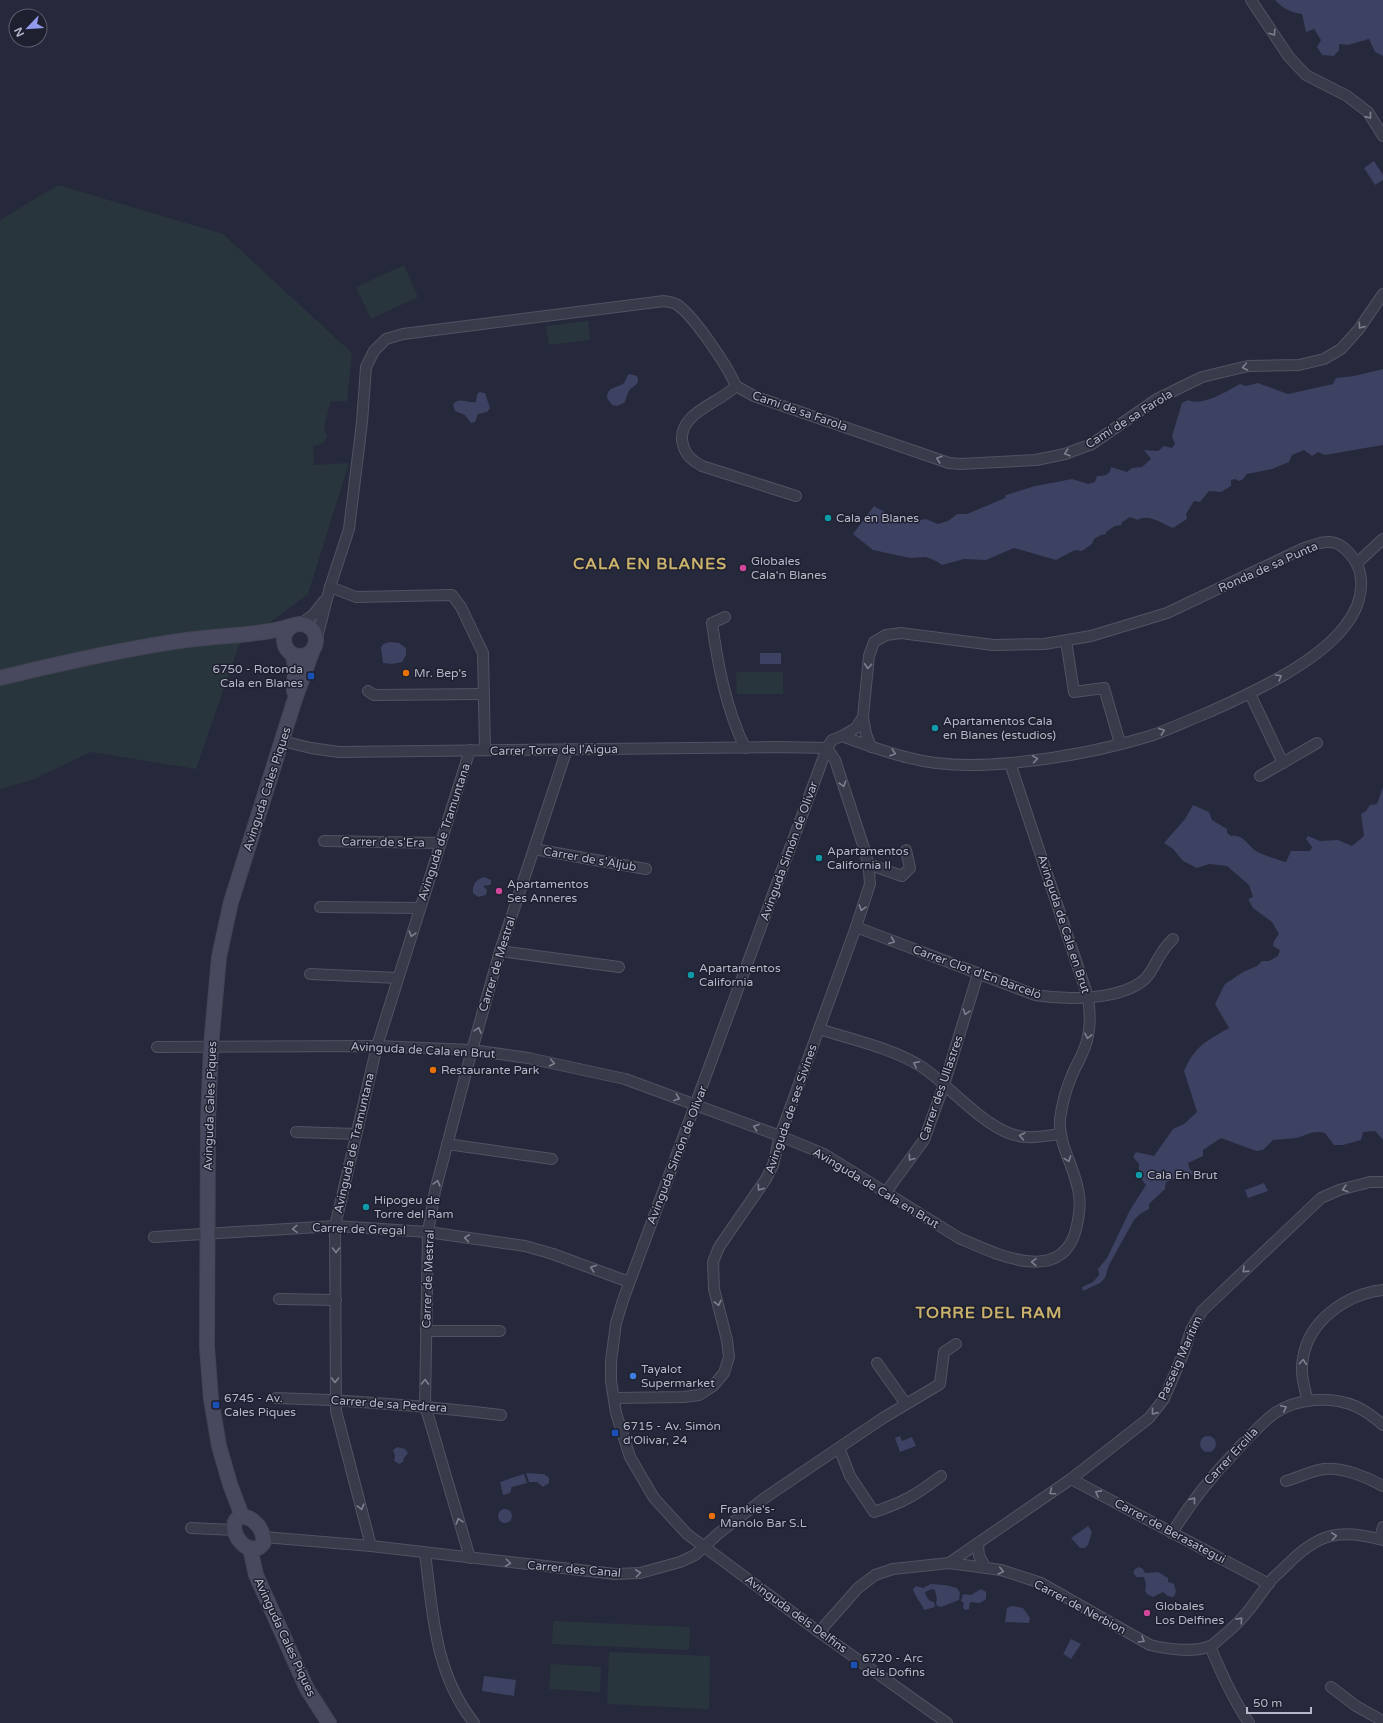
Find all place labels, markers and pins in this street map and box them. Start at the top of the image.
place label: Cala en Blanes [836,511,919,525]
marker: Cala en Blanes [823,513,833,523]
place label: Globales Cala'n Blanes [751,554,827,582]
marker: Globales Cala'n Blanes [738,563,748,573]
place label: 6750 - Rotonda Cala en Blanes [213,662,303,690]
place label: Mr. Bep's [414,666,467,680]
marker: Mr. Bep's [401,668,411,678]
marker: 6750 - Rotonda Cala en Blanes [306,671,316,681]
place label: Apartamentos Cala en Blanes (estudios) [943,714,1056,742]
marker: Apartamentos Cala en Blanes (estudios) [930,723,940,733]
place label: Apartamentos California II [827,844,909,872]
marker: Apartamentos California II [814,853,824,863]
place label: Apartamentos Ses Anneres [507,877,589,905]
marker: Apartamentos Ses Anneres [494,886,504,896]
place label: Apartamentos California [699,961,781,989]
marker: Apartamentos California [686,970,696,980]
place label: Restaurante Park [441,1063,540,1077]
marker: Restaurante Park [428,1065,438,1075]
place label: Cala En Brut [1147,1168,1218,1182]
marker: Cala En Brut [1134,1170,1144,1180]
place label: Hipogeu de Torre del Ram [374,1193,454,1221]
marker: Hipogeu de Torre del Ram [361,1202,371,1212]
place label: Tayalot Supermarket [641,1362,715,1390]
marker: Tayalot Supermarket [628,1371,638,1381]
place label: 6745 - Av. Cales Piques [224,1391,296,1419]
marker: 6745 - Av. Cales Piques [211,1400,221,1410]
place label: 6715 - Av. Simón d'Olivar, 24 [623,1419,721,1447]
marker: 6715 - Av. Simón d'Olivar, 24 [610,1428,620,1438]
place label: Frankie's- Manolo Bar S.L [720,1502,807,1530]
marker: Frankie's- Manolo Bar S.L [707,1511,717,1521]
place label: Globales Los Delfines [1155,1599,1224,1627]
marker: Globales Los Delfines [1142,1608,1152,1618]
place label: 6720 - Arc dels Dofins [862,1651,925,1679]
marker: 6720 - Arc dels Dofins [849,1660,859,1670]

